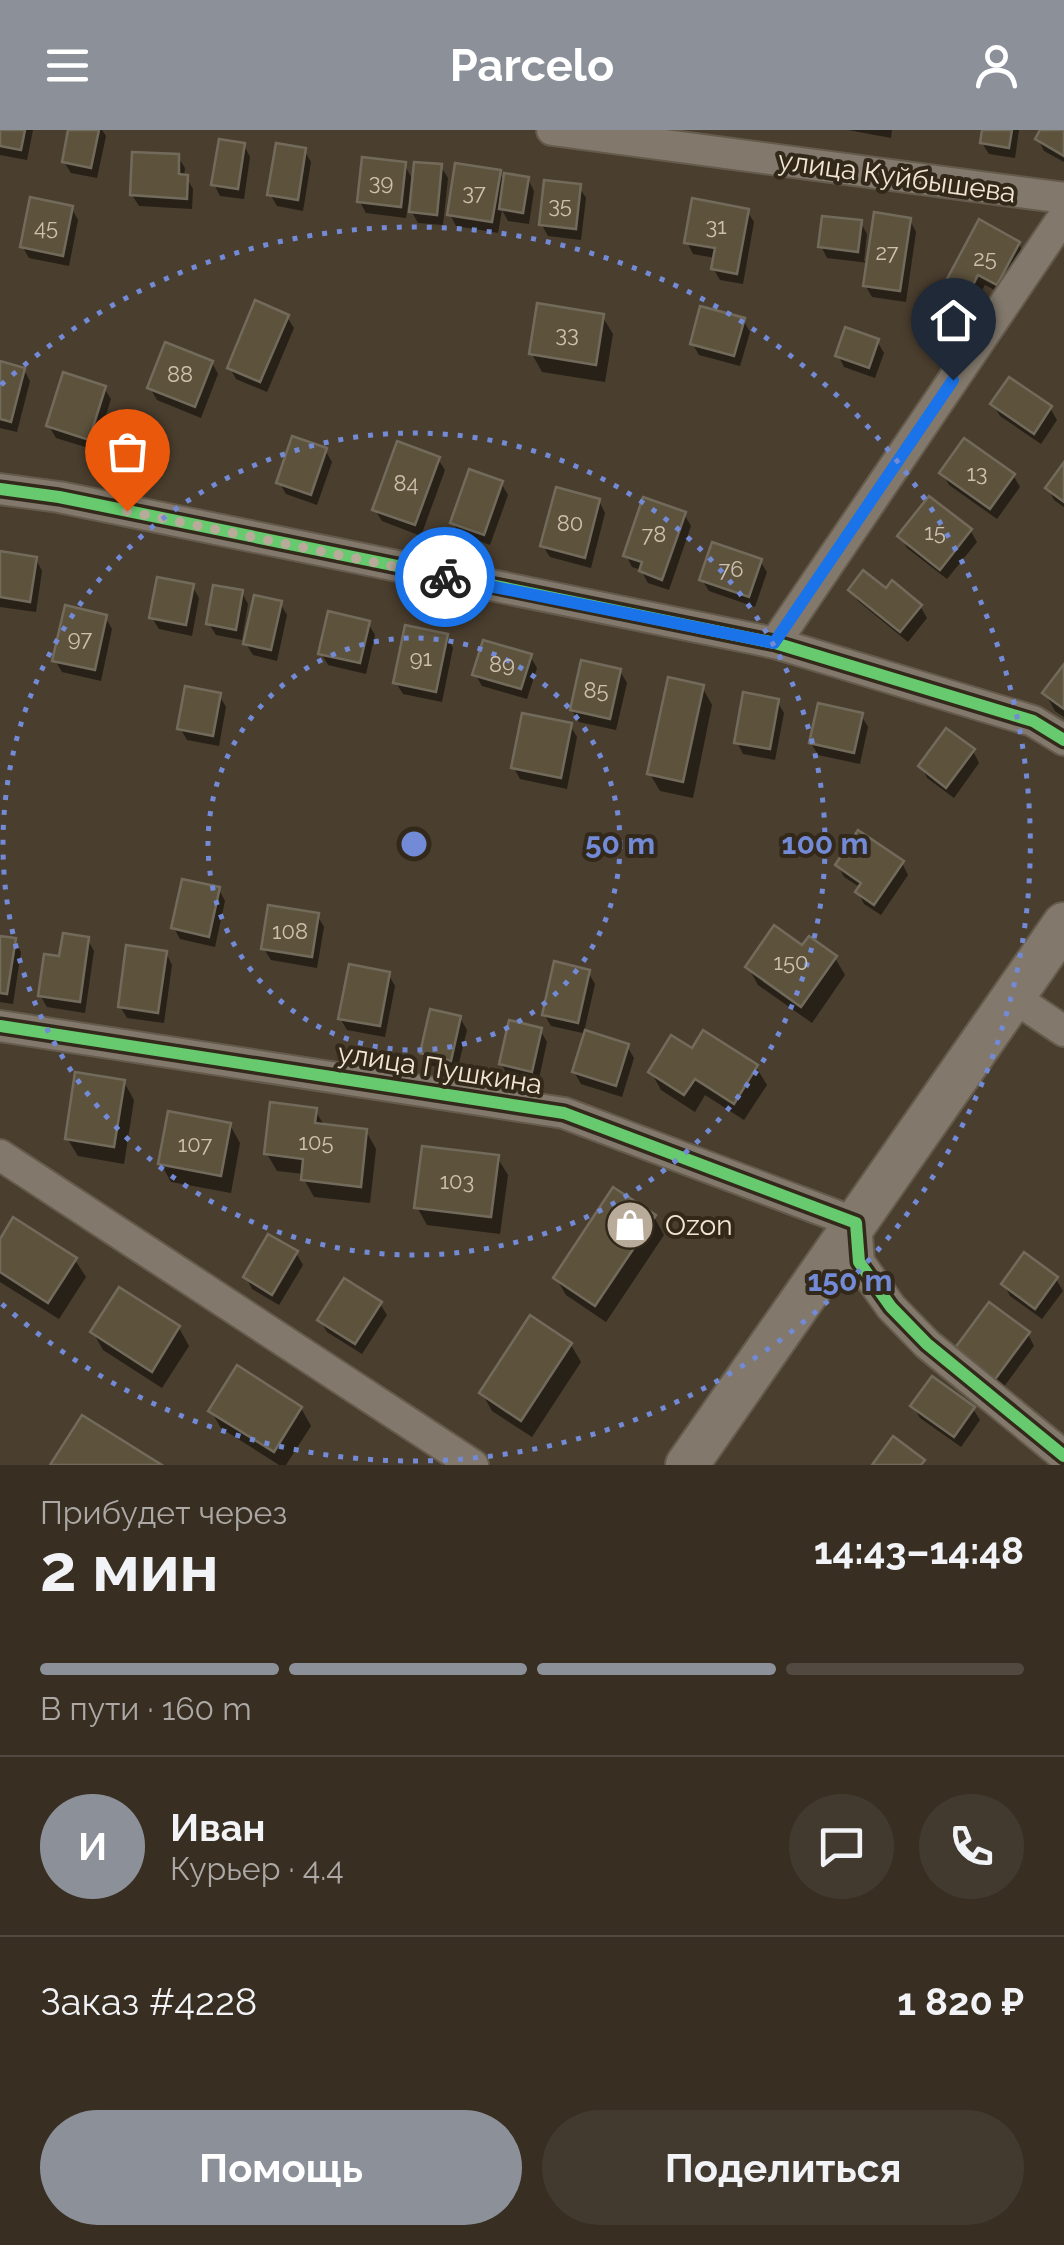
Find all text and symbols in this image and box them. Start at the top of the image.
icon: menu [40,38,95,93]
icon: person [969,38,1024,93]
text: Parcelo [450,39,614,92]
street label: улица Куйбышева [776,143,1018,210]
house number: 39 [369,169,393,195]
house number: 37 [462,179,486,205]
house number: 35 [548,192,572,218]
house number: 31 [705,213,727,239]
house number: 45 [34,214,58,240]
house number: 27 [875,239,899,265]
house number: 25 [973,245,997,271]
pin [911,278,996,381]
icon: home [926,293,981,348]
house number: 33 [555,321,579,347]
house number: 88 [167,361,193,387]
pin [85,409,170,512]
icon: bag [100,424,155,479]
house number: 13 [966,460,988,486]
house number: 84 [393,470,419,496]
house number: 80 [557,510,583,536]
house number: 15 [924,519,946,545]
house number: 78 [642,521,666,547]
courier [395,527,495,627]
icon: bike [418,550,473,605]
house number: 76 [718,556,744,582]
house number: 97 [68,625,92,651]
house number: 91 [410,645,432,671]
house number: 89 [489,651,515,677]
house number: 85 [583,677,609,703]
centre of rings [396,826,432,862]
text: 50 m [585,826,655,861]
text: 100 m [782,826,868,861]
house number: 108 [272,918,308,944]
house number: 150 [774,949,808,975]
street label: улица Пушкина [335,1036,545,1101]
house number: 105 [299,1129,333,1155]
house number: 107 [178,1131,212,1157]
house number: 103 [440,1168,474,1194]
shop icon: Ozon [604,1199,656,1251]
place label: Ozon [665,1209,732,1242]
text: 150 m [808,1263,893,1298]
text: Прибудет через [40,1494,287,1531]
text: 14:43–14:48 [814,1528,1024,1573]
text: 2 мин [40,1530,219,1606]
text: В пути · 160 m [40,1690,252,1727]
button: chat [789,1794,894,1899]
button: phone [919,1794,1024,1899]
text: Иван [170,1805,265,1850]
text: И [78,1824,107,1869]
text: Курьер · 4.4 [170,1850,344,1887]
text: Заказ #4228 [40,1979,257,2024]
text: 1 820 ₽ [897,1979,1024,2024]
button: Помощь [40,2110,522,2225]
button: Поделиться [542,2110,1024,2225]

